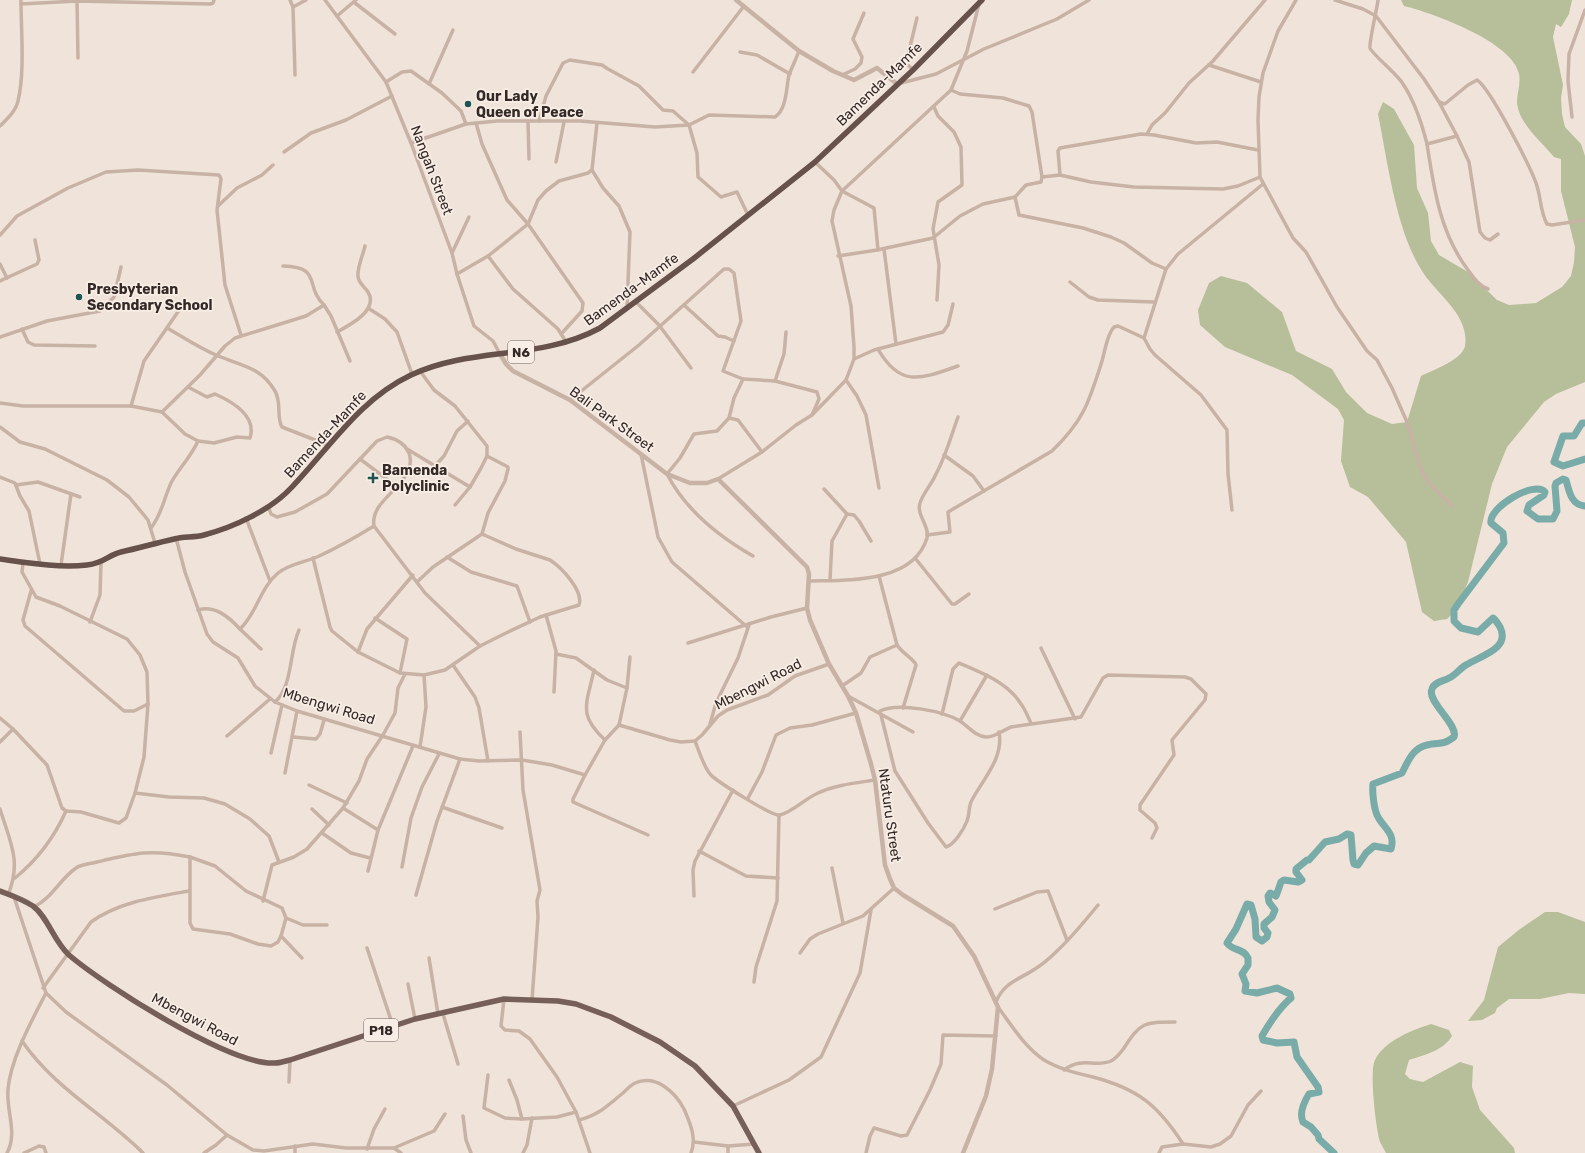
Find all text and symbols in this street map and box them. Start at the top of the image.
street label: Bamenda-Mamfe [833,39,926,130]
place label: Our Lady Queen of Peace [476,88,583,121]
marker: Our Lady Queen of Peace [463,99,473,109]
street label: Nangah Street [407,123,457,218]
street label: Bamenda-Mamfe [581,249,682,329]
place label: Presbyterian Secondary School [87,281,213,314]
marker: Presbyterian Secondary School [74,292,84,302]
road number: N6 [508,341,534,363]
street label: Bali Park Street [566,383,658,456]
street label: Bamenda-Mamfe [281,387,370,481]
place label: Bamenda Polyclinic [382,462,450,495]
marker: Bamenda Polyclinic [367,472,379,484]
street label: Mbengwi Road [712,655,805,714]
street label: Mbengwi Road [281,684,377,729]
street label: Ntaturu Street [875,767,905,864]
street label: Mbengwi Road [149,990,241,1049]
road number: P18 [364,1019,398,1041]

